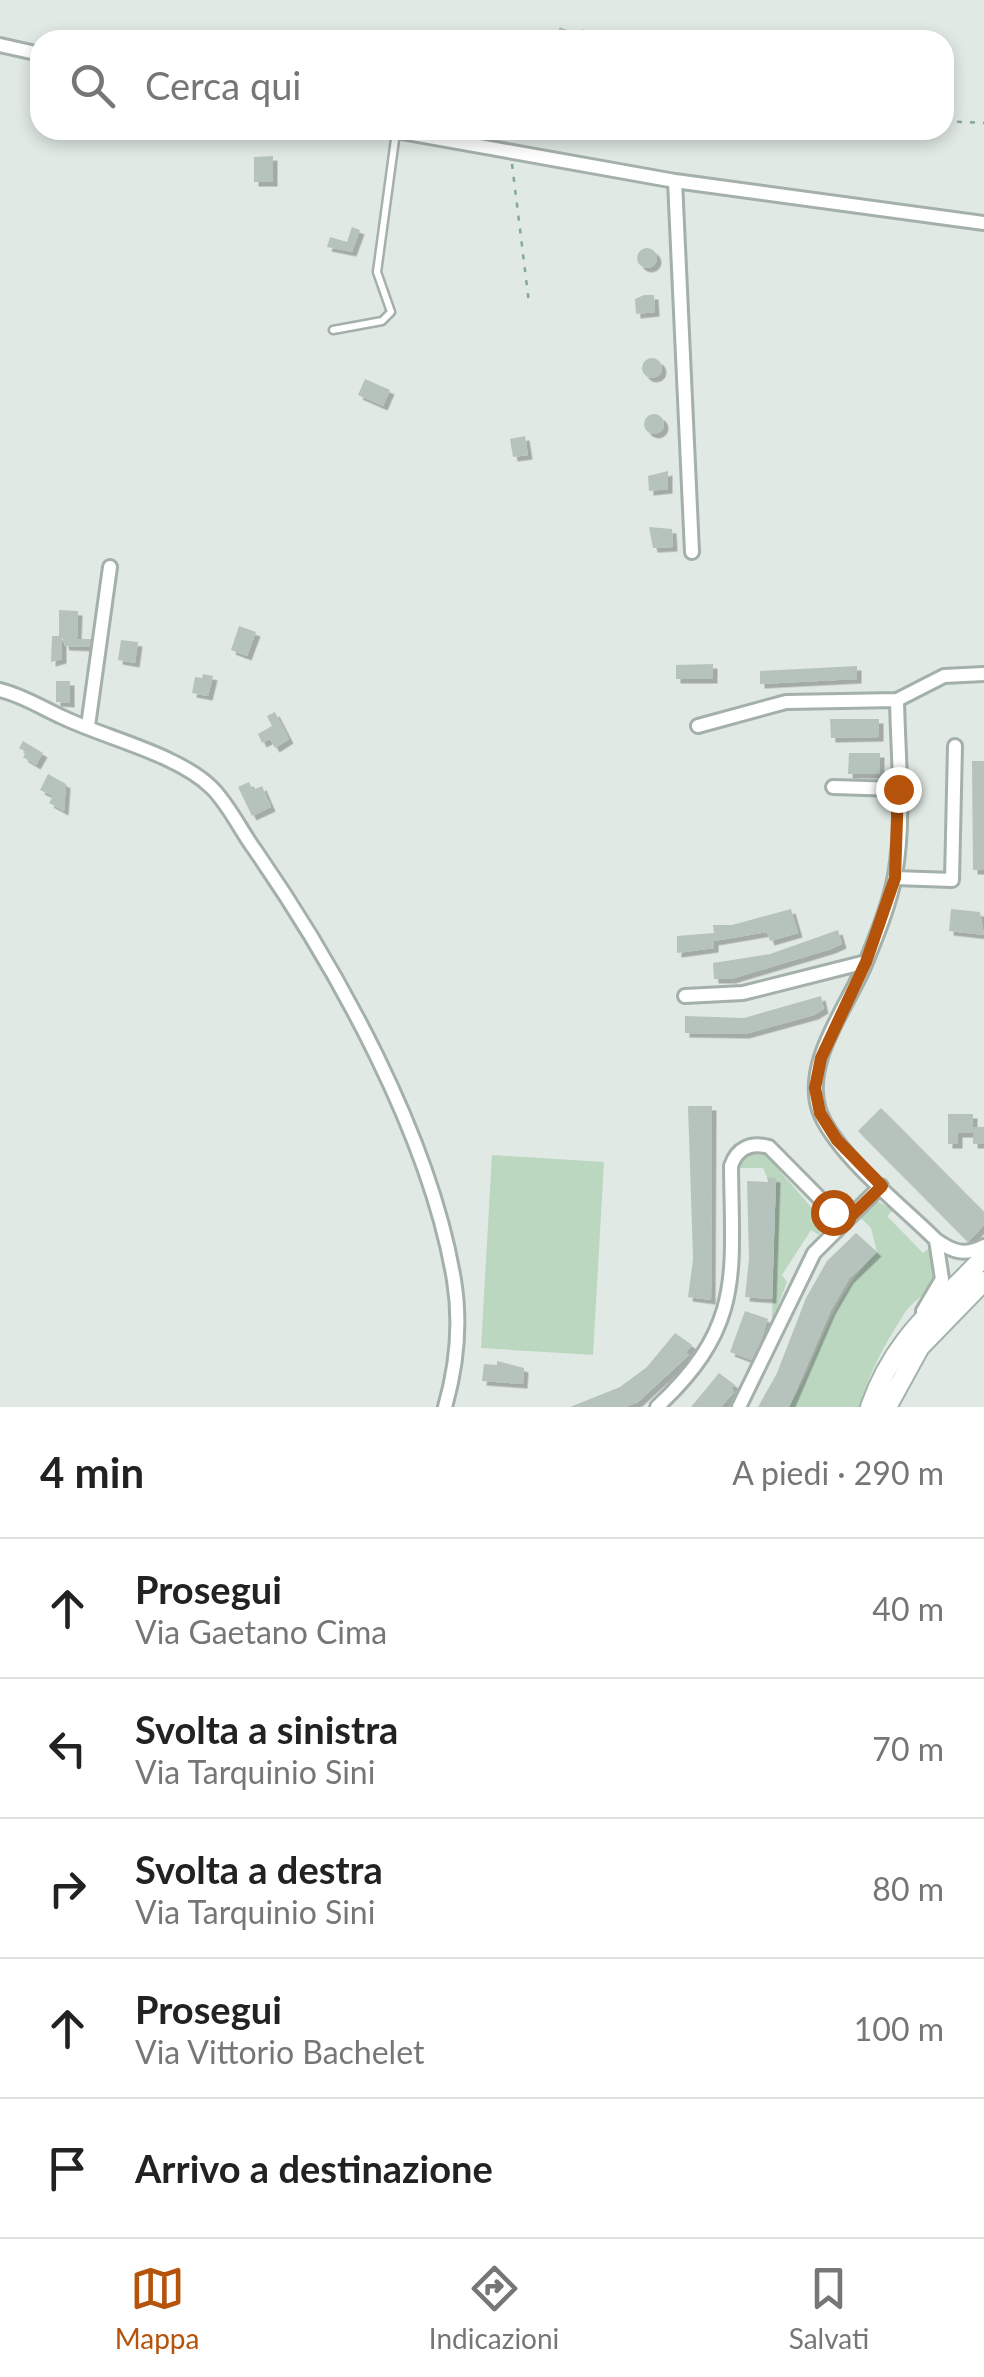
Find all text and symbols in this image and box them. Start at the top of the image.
search box [30,30,954,140]
icon: search [65,58,120,113]
text: Cerca qui [145,62,301,108]
route end [876,767,922,813]
route start [811,1190,857,1236]
text: 4 min [40,1447,144,1497]
text: A piedi · 290 m [732,1453,944,1492]
text: Prosegui [135,1566,282,1612]
icon: ahead [40,1581,95,1636]
text: 40 m [872,1589,944,1628]
text: Via Gaetano Cima [135,1612,387,1651]
text: Svolta a sinistra [135,1706,398,1752]
icon: left [40,1721,95,1776]
text: 70 m [872,1729,944,1768]
text: Via Tarquinio Sini [135,1752,375,1791]
text: Svolta a destra [135,1846,383,1892]
icon: right [40,1861,95,1916]
text: 80 m [872,1869,944,1908]
text: Via Tarquinio Sini [135,1892,375,1931]
text: Prosegui [135,1986,282,2032]
icon: ahead [40,2001,95,2056]
text: 100 m [854,2009,944,2048]
text: Via Vittorio Bachelet [135,2032,424,2071]
icon: arrive [40,2141,95,2196]
text: Arrivo a destinazione [135,2145,493,2191]
tab: Mappa [115,2261,199,2355]
tab: Indicazioni [429,2261,559,2355]
tab: Salvati [789,2261,869,2355]

